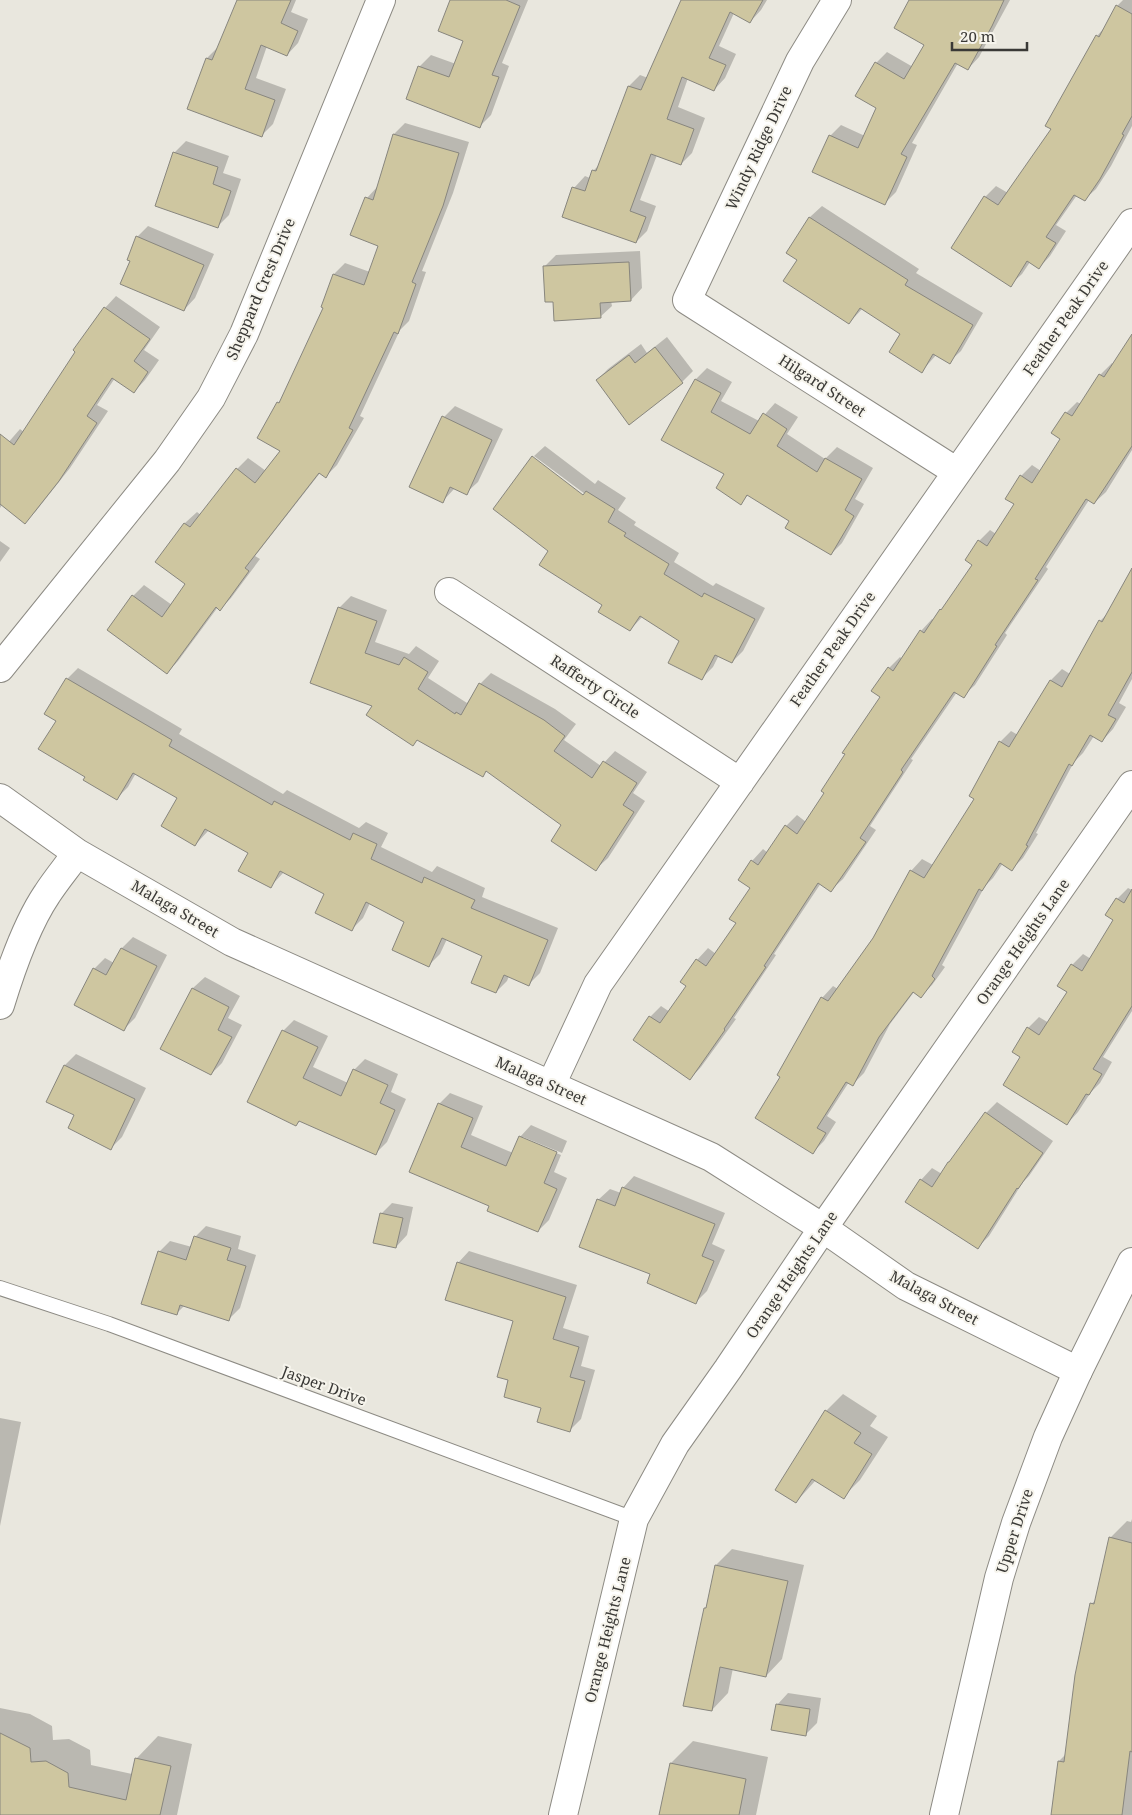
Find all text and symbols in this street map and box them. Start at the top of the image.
scale bar [952,20,1027,52]
text: 20 m [960,26,995,46]
street label: Windy Ridge Drive [720,82,796,213]
street label: Sheppard Crest Drive [221,215,299,363]
street label: Feather Peak Drive [1018,256,1112,379]
street label: Hilgard Street [775,350,870,421]
street label: Feather Peak Drive [785,587,879,710]
street label: Rafferty Circle [547,650,644,723]
street label: Orange Heights Lane [971,874,1073,1009]
street label: Malaga Street [128,875,223,941]
street label: Malaga Street [493,1051,590,1109]
street label: Orange Heights Lane [741,1207,841,1342]
street label: Malaga Street [887,1265,982,1329]
street label: Jasper Drive [279,1360,369,1410]
street label: Upper Drive [991,1486,1037,1575]
street label: Orange Heights Lane [579,1555,635,1705]

